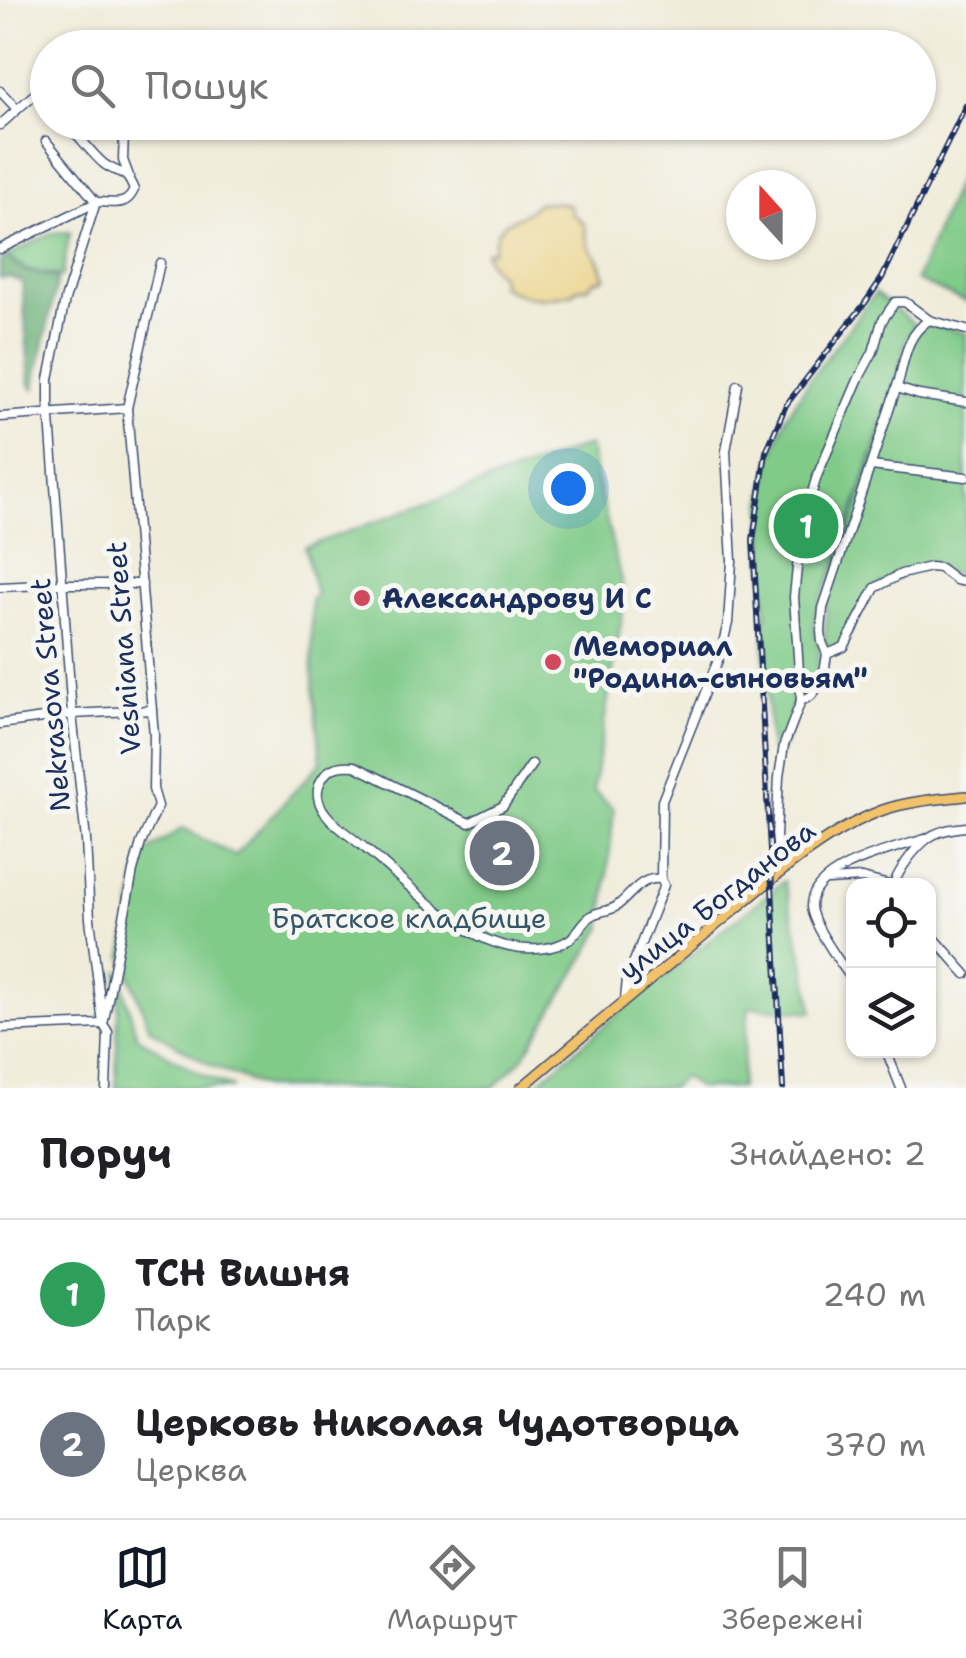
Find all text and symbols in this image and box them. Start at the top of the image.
search box [30,30,936,140]
icon: search [65,58,120,113]
text: Пошук [145,60,268,111]
north arrow [726,170,816,260]
your location [543,463,594,514]
pin: 1 [774,488,838,564]
street label: Vesniana Street [97,540,149,756]
street label: Nekrasova Street [21,576,79,814]
place label: Александрову И С [382,579,652,617]
marker: Александрову И С [351,587,373,609]
place label: Мемориал "Родина-сыновьям" [573,627,868,697]
marker: Мемориал "Родина-сыновьям" [542,651,564,673]
street label: улица Богданова [611,811,823,989]
pin: 2 [470,816,534,890]
map controls [846,878,936,1058]
button: locate [846,878,936,968]
park label: Братское кладбище [271,899,547,937]
button: layers [846,968,936,1058]
text: Поруч [40,1125,172,1181]
text: Знайдено: 2 [730,1132,926,1175]
text: ТСН Вишня [135,1247,350,1298]
text: 1 [65,1273,80,1316]
text: 240 m [823,1273,926,1316]
text: Парк [135,1298,211,1341]
text: Церковь Николая Чудотворца [135,1397,739,1448]
text: 2 [61,1423,84,1466]
text: 370 m [824,1423,926,1466]
text: Церква [135,1448,247,1491]
tab: Карта [102,1540,182,1638]
tab: Маршрут [387,1540,518,1638]
tab: Збережені [722,1540,864,1638]

